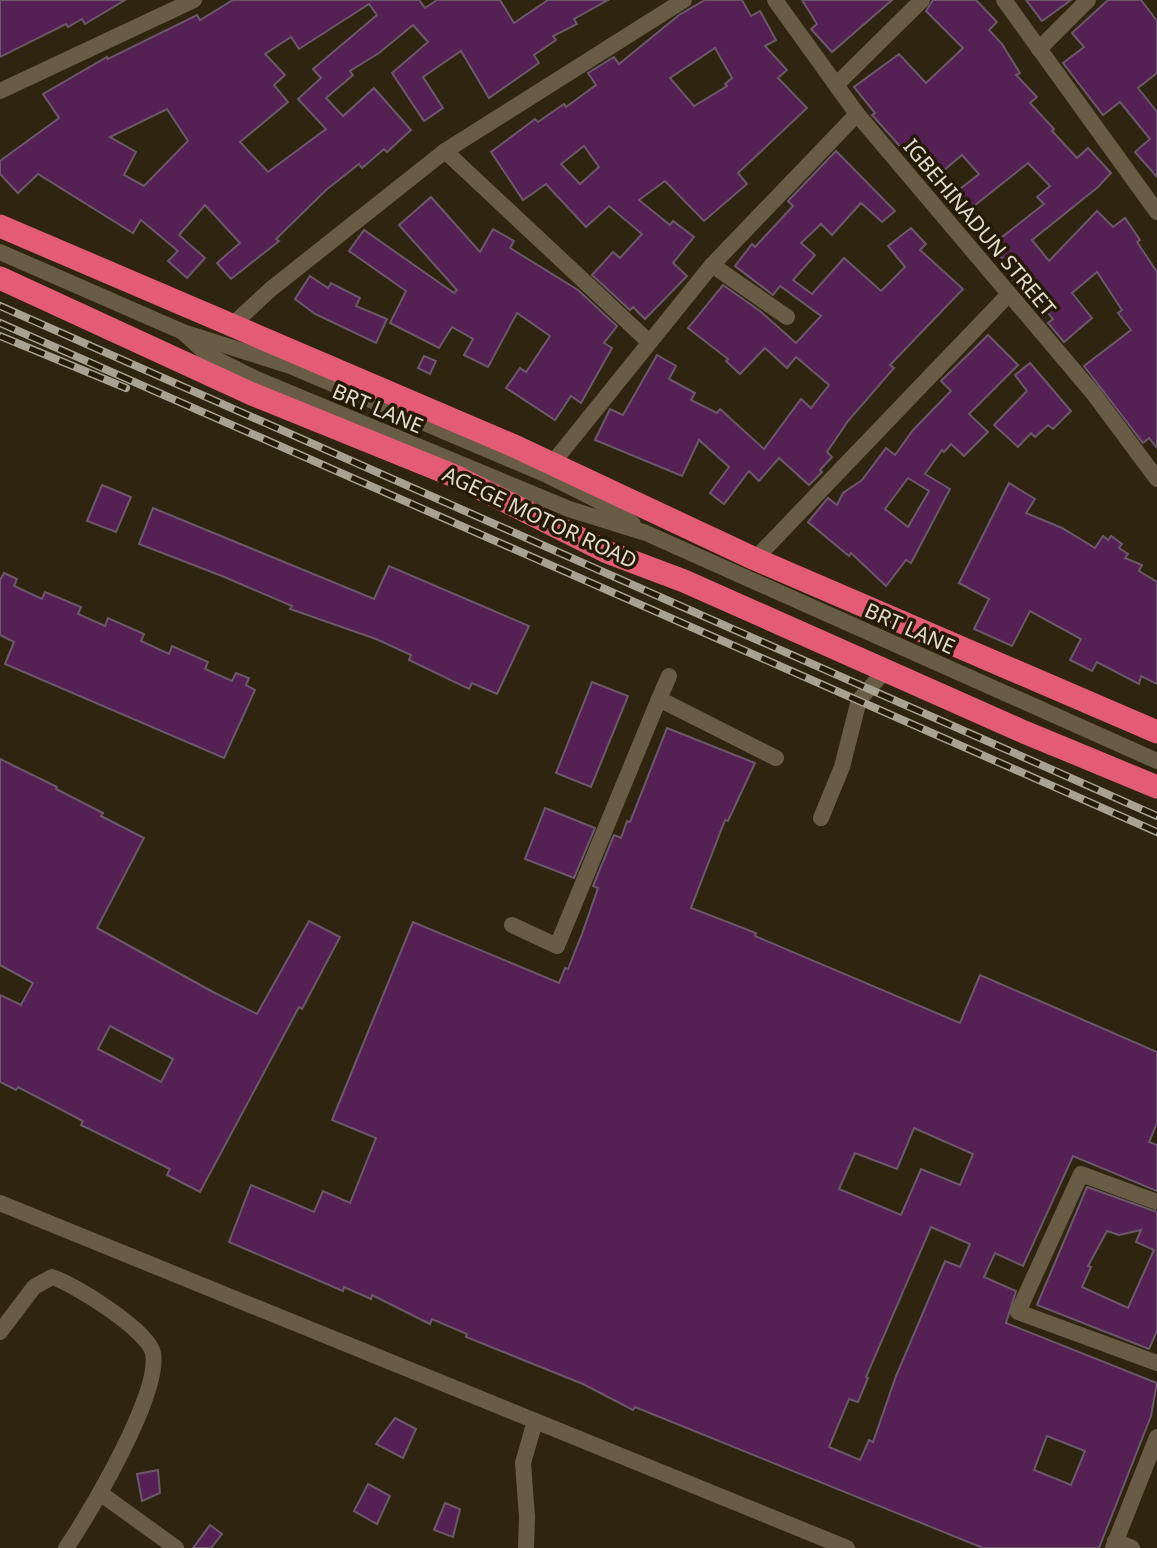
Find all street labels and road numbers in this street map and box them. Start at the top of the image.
street label: IGBEHINADUN STREET [898,133,1063,322]
street label: BRT LANE [328,376,428,440]
street label: AGEGE MOTOR ROAD [438,460,642,574]
street label: BRT LANE [860,596,960,660]

